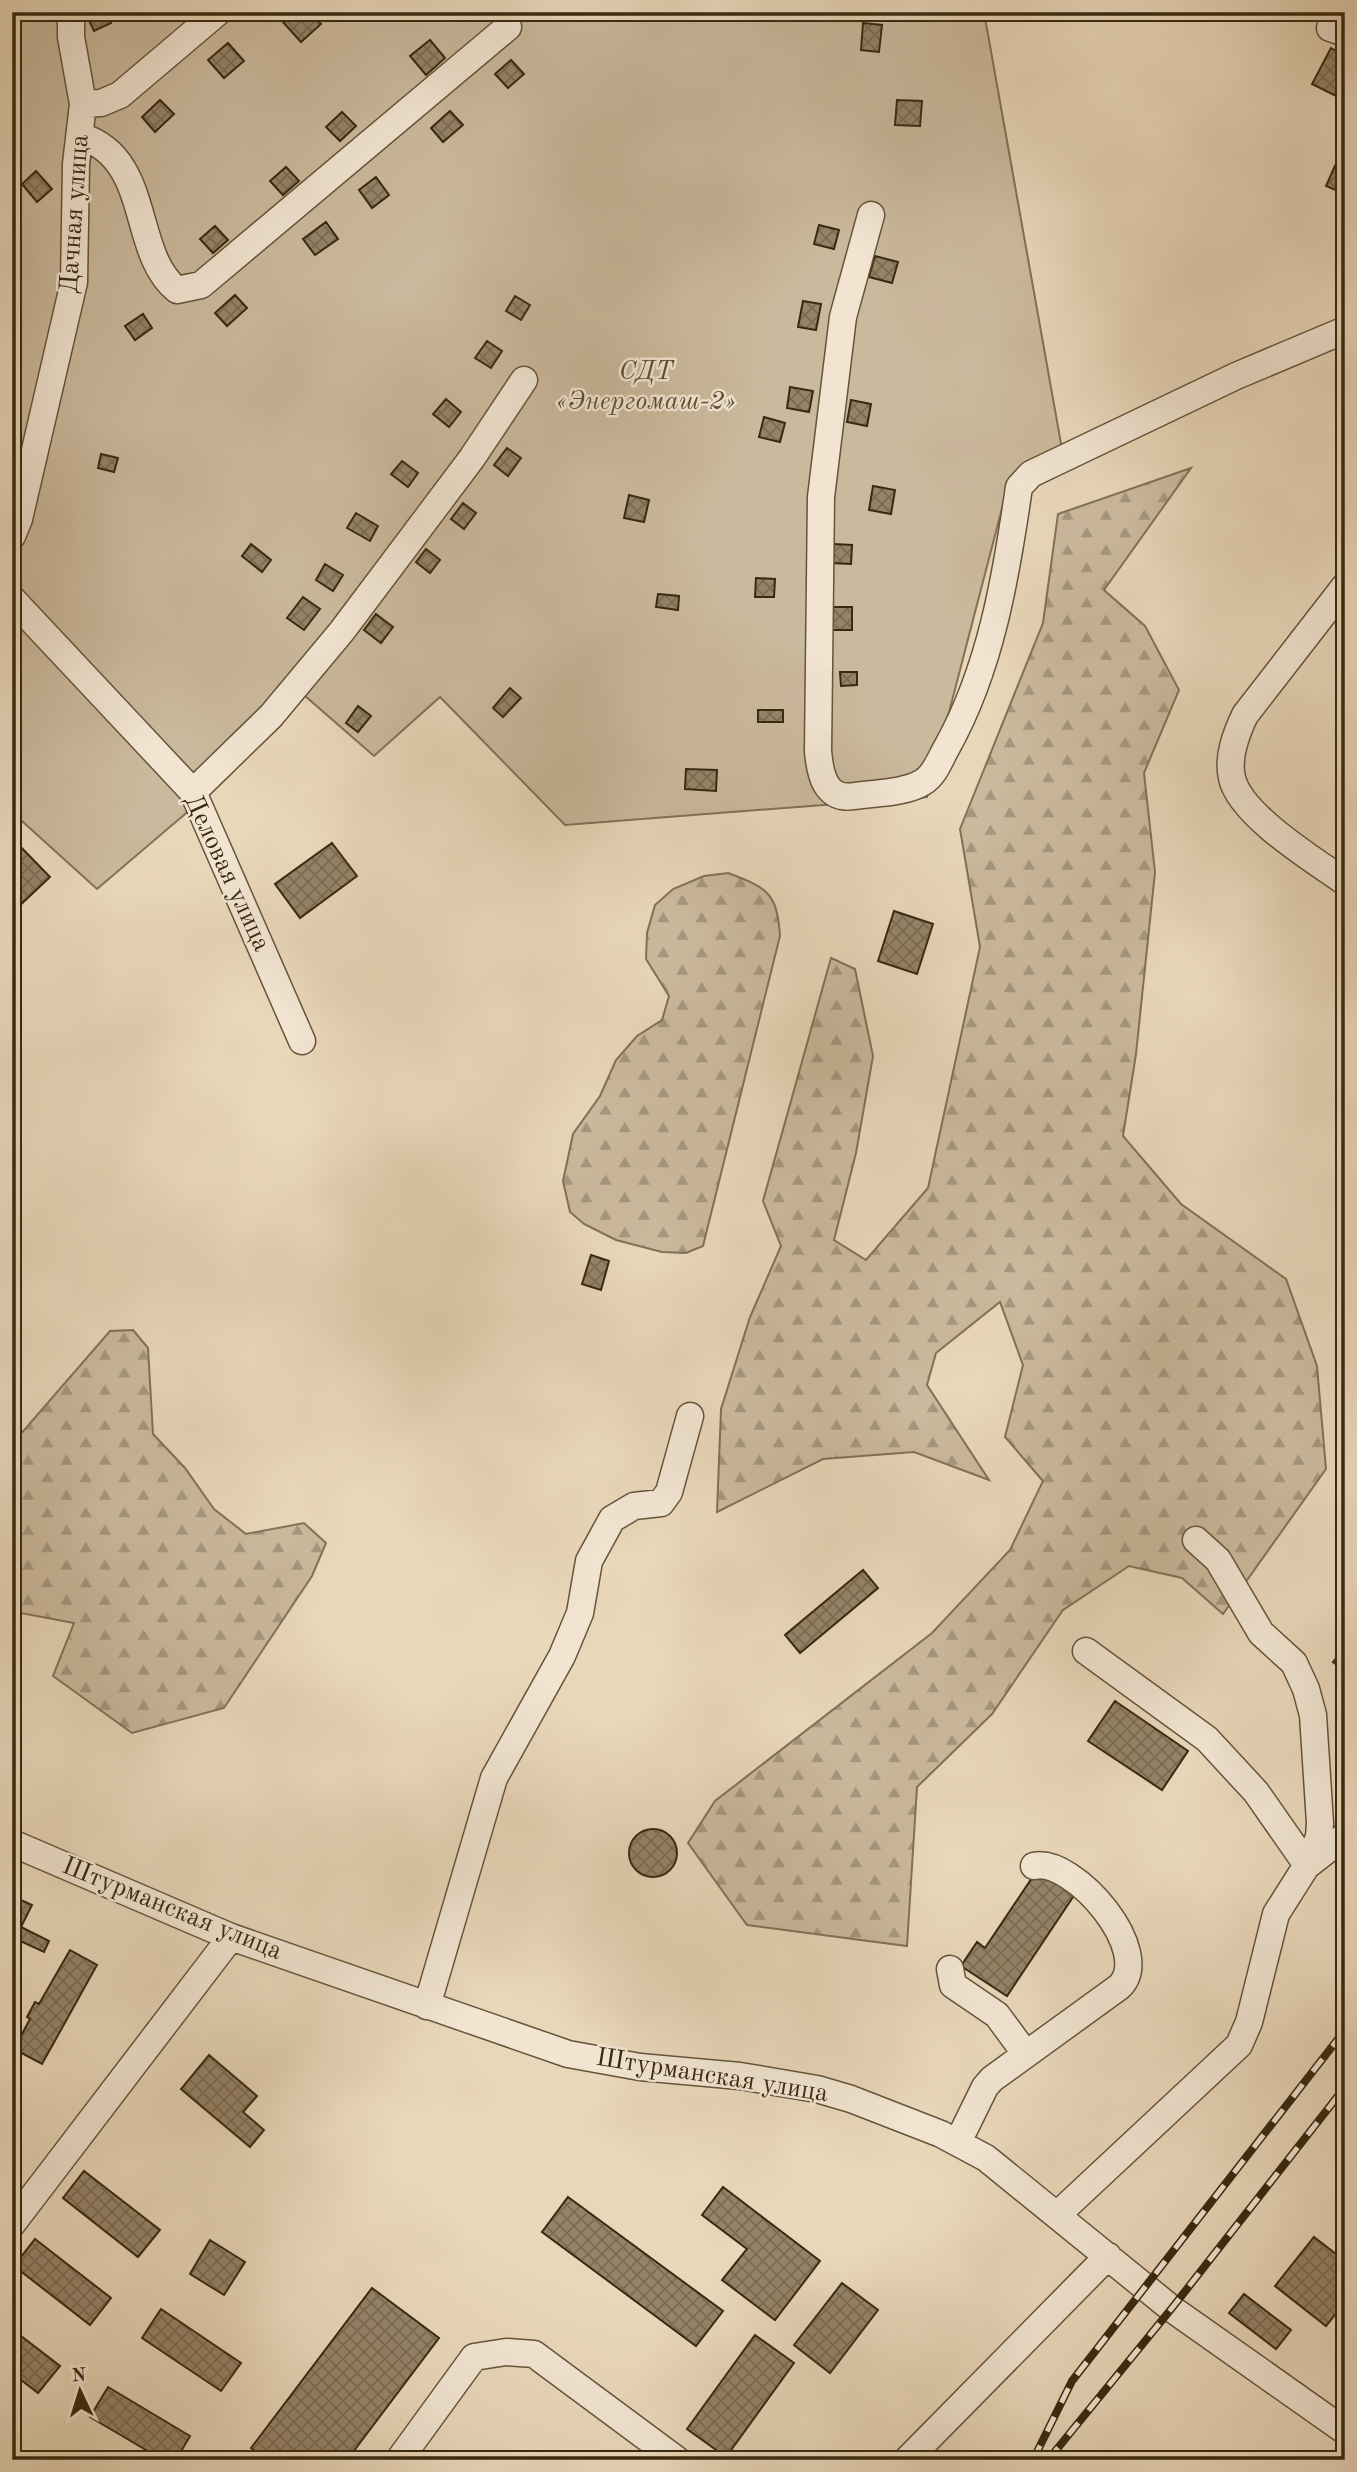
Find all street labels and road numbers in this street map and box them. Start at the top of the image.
street label: Дачная улица [56,133,94,294]
street label: Деловая улица [179,791,275,956]
street label: Штурманская улица [58,1853,286,1965]
street label: Штурманская улица [594,2045,830,2107]

